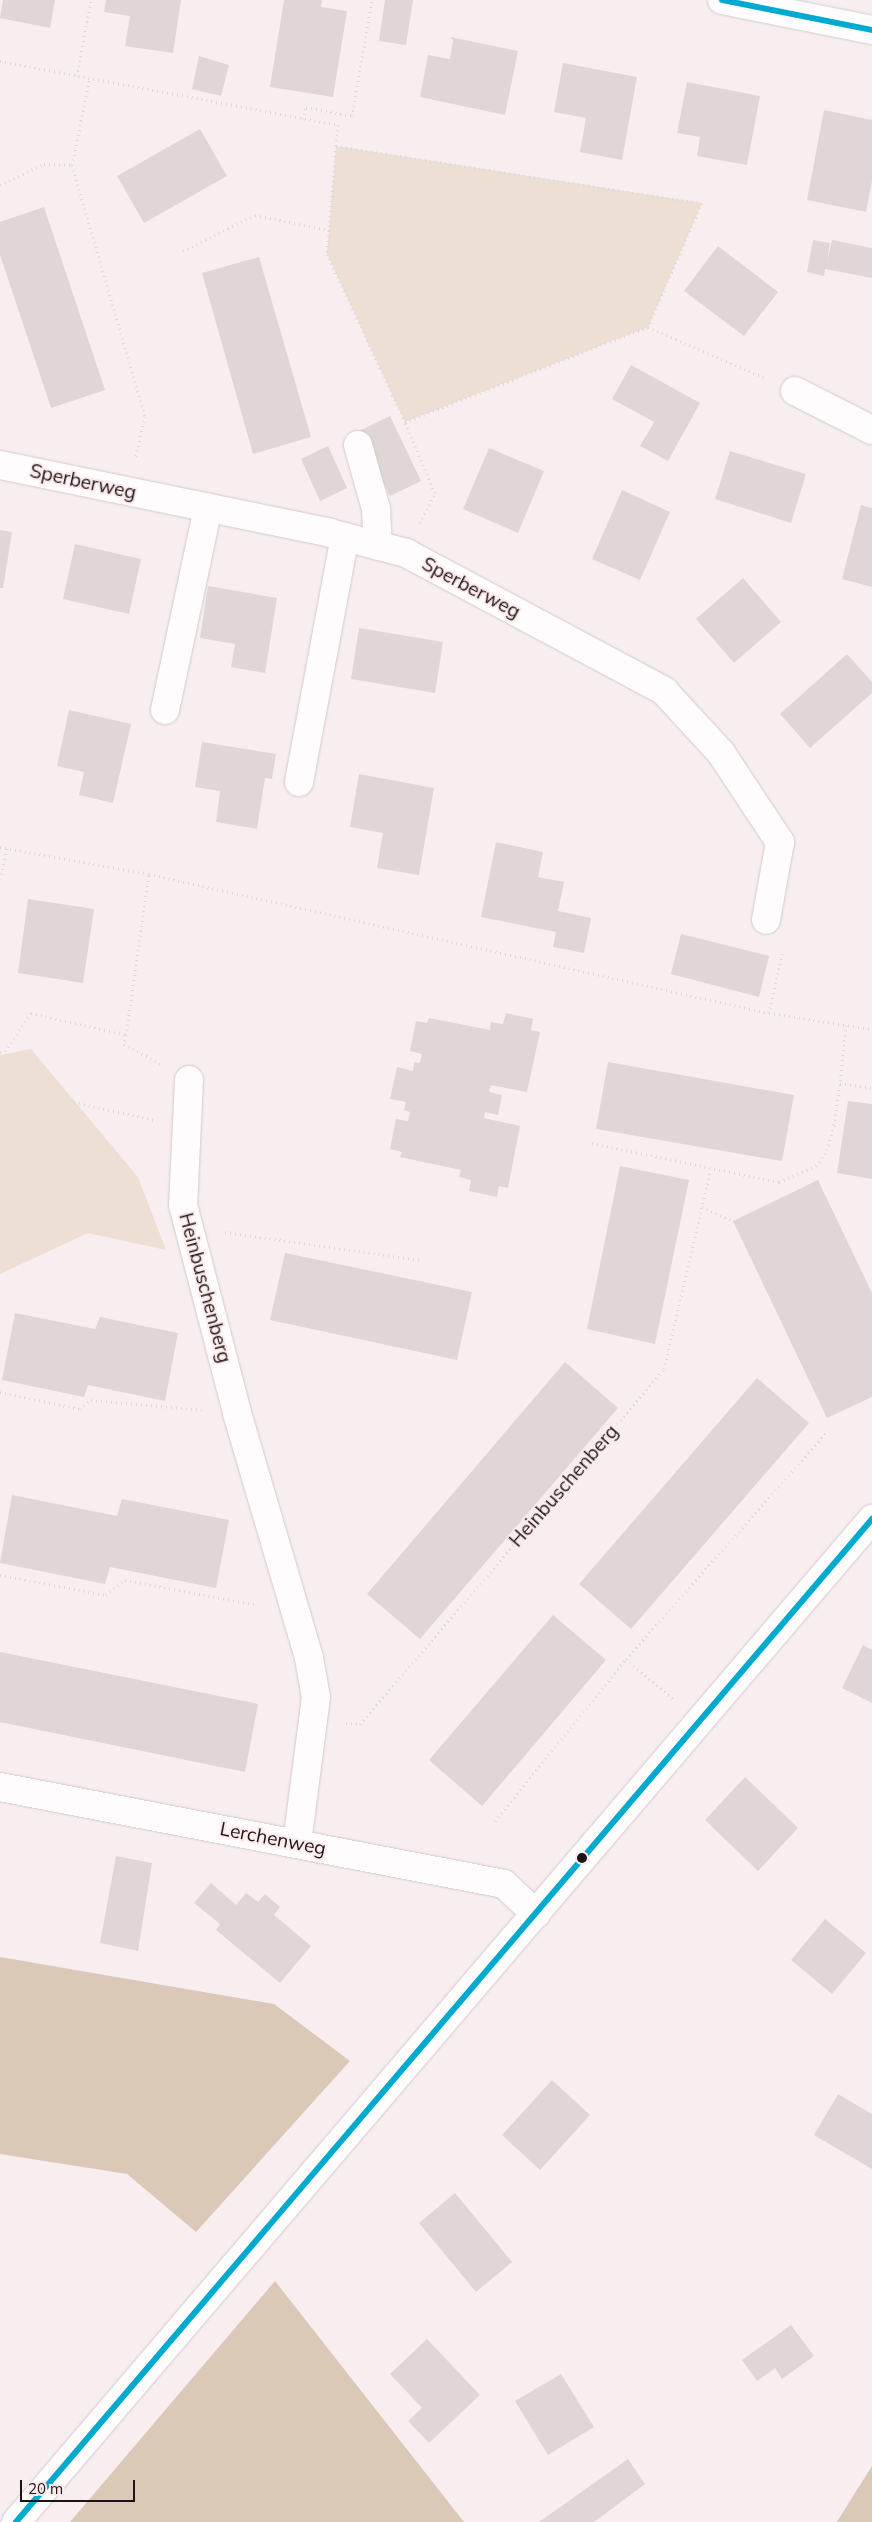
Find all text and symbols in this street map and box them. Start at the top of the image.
street label: Sperberweg [28,460,138,504]
street label: Sperberweg [418,553,524,623]
street label: Heinbuschenberg [174,1211,236,1365]
street label: Heinbuschenberg [505,1420,623,1552]
street label: Lerchenweg [218,1818,328,1860]
unlabelled marker [577,1853,587,1863]
scale bar [22,2470,138,2502]
text: 20 m [28,2479,63,2498]

